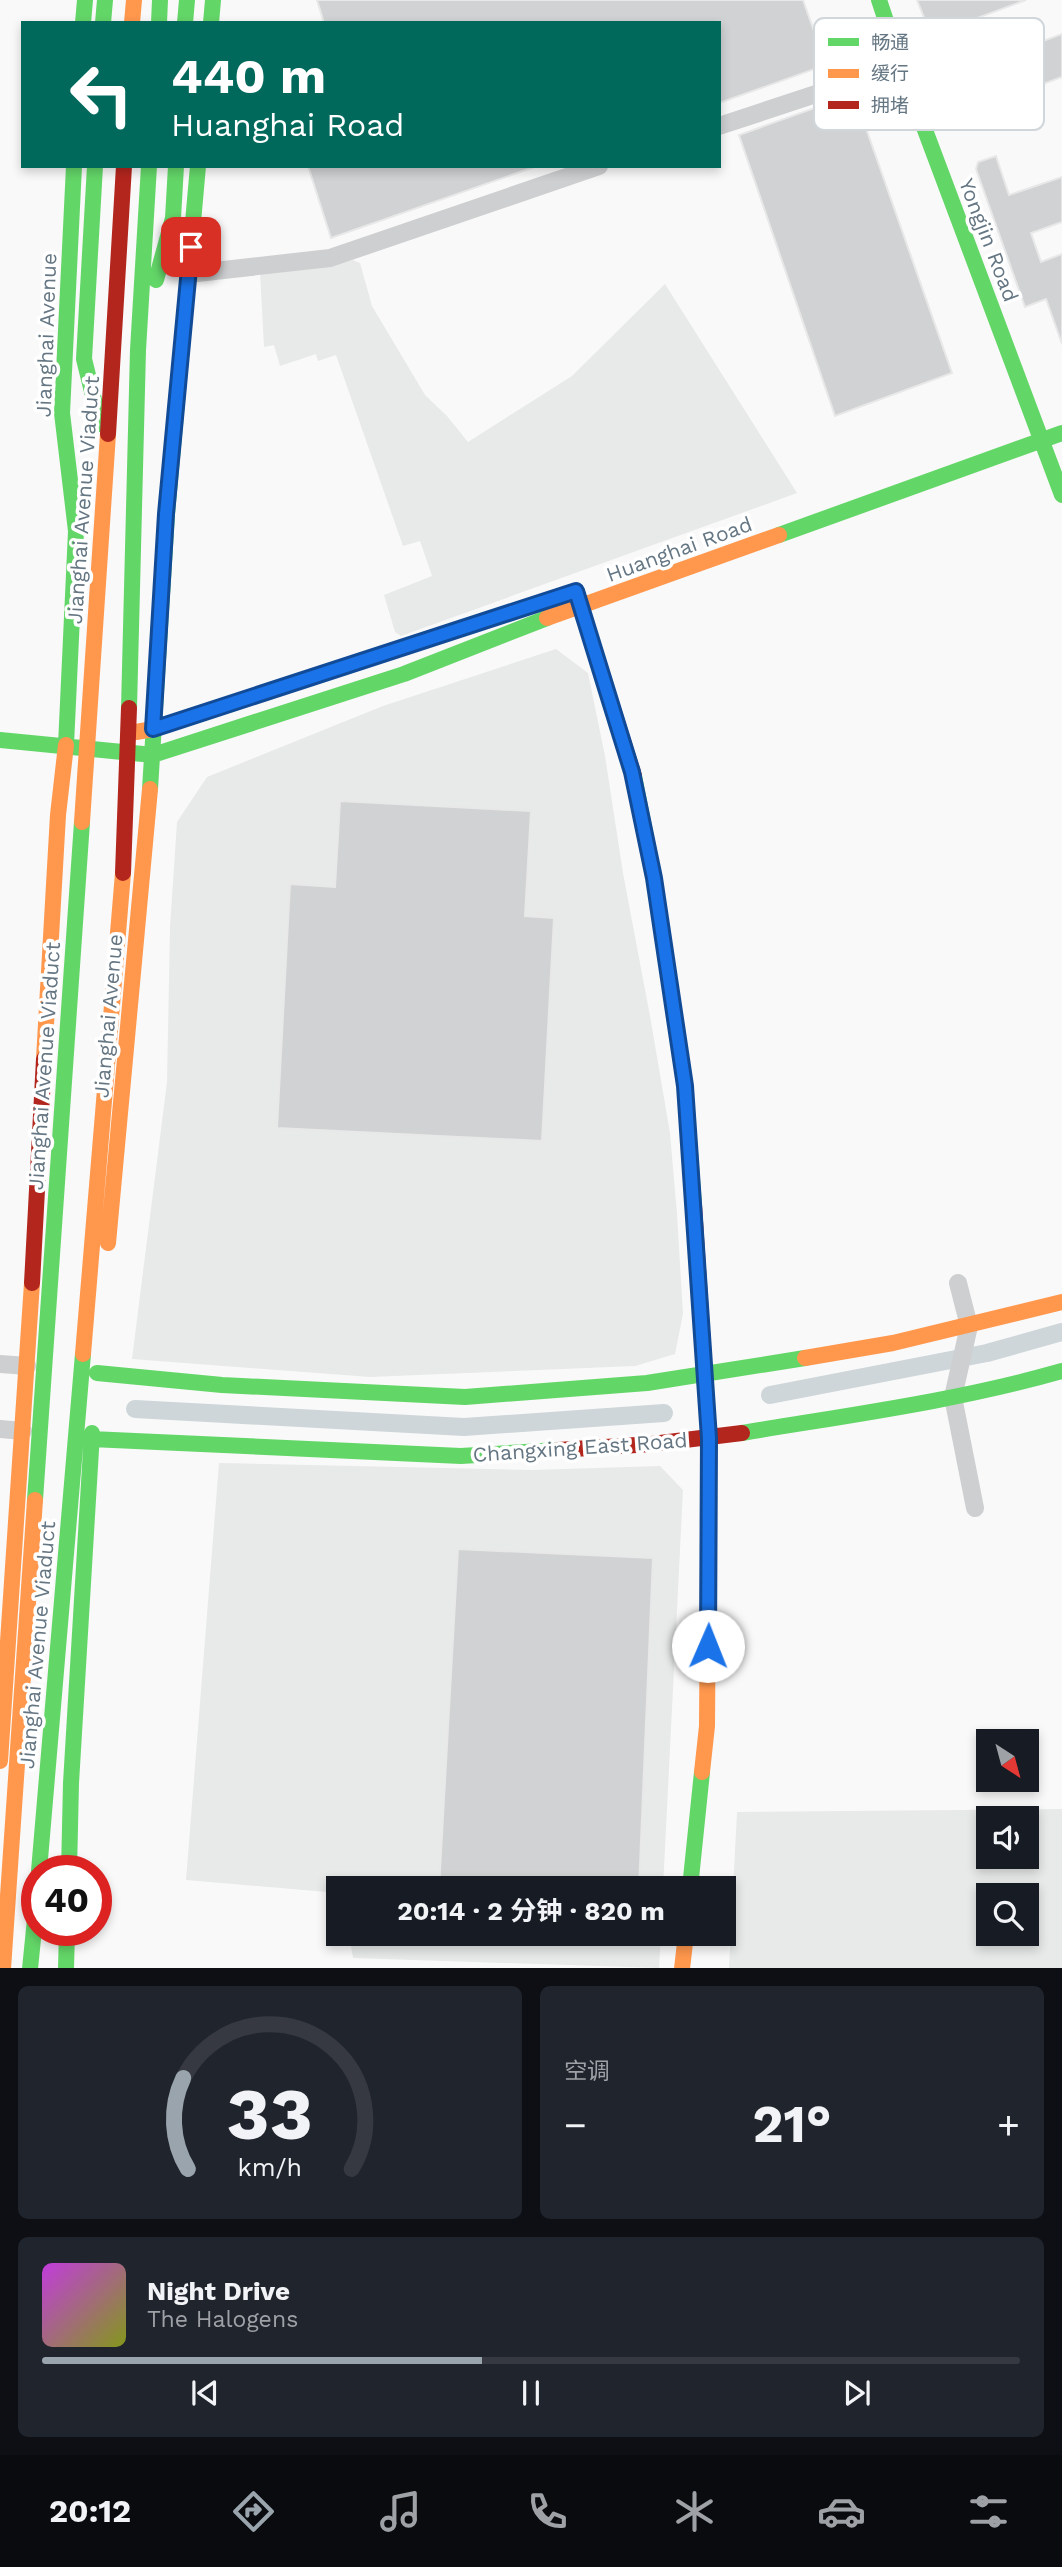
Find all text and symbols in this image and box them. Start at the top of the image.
legend [814,18,1044,130]
text: 畅通 [871,31,909,54]
text: 440 m [171,47,326,105]
icon: left [56,49,147,140]
text: 缓行 [871,62,909,85]
text: 拥堵 [871,94,909,117]
text: Huanghai Road [171,106,404,144]
street label: Yongjin Road [954,175,1024,305]
pin [161,217,221,277]
icon: arrive [172,228,210,266]
street label: Jianghai Avenue [31,252,61,418]
street label: Jianghai Avenue Viaduct [62,375,104,625]
street label: Huanghai Road [603,511,755,587]
street label: Jianghai Avenue [88,933,128,1099]
street label: Jianghai Avenue Viaduct [23,941,65,1191]
street label: Changxing East Road [472,1427,688,1467]
street label: Jianghai Avenue Viaduct [14,1520,60,1770]
position arrow [671,1609,745,1683]
north arrow [976,1729,1040,1792]
map controls [976,1729,1039,1946]
button: sound [976,1806,1039,1869]
speed limit sign: 40 [21,1855,112,1946]
button: search [976,1883,1039,1946]
text: 20:14 · 2 分钟 · 820 m [397,1896,665,1926]
text: 空调 [564,2058,610,2085]
text: 33 [227,2071,313,2157]
text: 21° [752,2094,832,2155]
text: − [564,2103,587,2147]
text: + [997,2103,1020,2147]
text: km/h [238,2152,302,2181]
text: Night Drive [147,2276,290,2306]
text: The Halogens [147,2306,298,2333]
icon: previous [186,2374,224,2412]
icon: pause [512,2374,550,2412]
icon: next [838,2374,876,2412]
icon: directions [229,2487,278,2536]
icon: music [376,2487,425,2536]
icon: phone [523,2487,572,2536]
icon: climate [670,2487,719,2536]
icon: car [817,2487,866,2536]
icon: filters [964,2487,1013,2536]
text: 20:12 [49,2492,131,2530]

